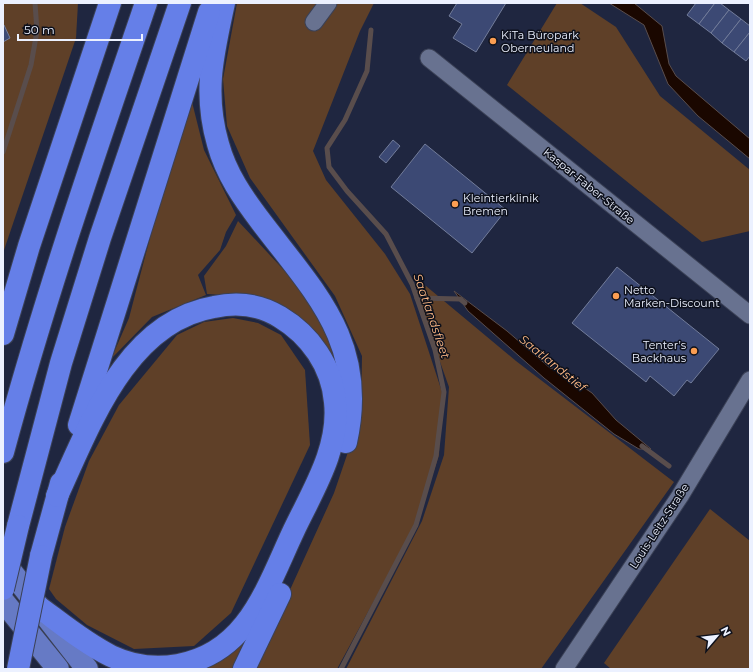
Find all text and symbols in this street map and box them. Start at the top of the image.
scale bar [18,16,142,42]
text: 50 m [24,22,55,37]
place label: KiTa Büropark Oberneuland [501,28,579,55]
marker: KiTa Büropark Oberneuland [488,36,498,46]
street label: Kaspar-Faber-Straße [541,145,638,227]
place label: Kleintierklinik Bremen [463,191,539,218]
marker: Kleintierklinik Bremen [450,199,460,209]
water label: Saatlandsfleet [410,272,454,360]
place label: Netto Marken-Discount [624,283,720,310]
marker: Netto Marken-Discount [611,291,621,301]
water label: Saatlandstief [517,332,591,396]
place label: Tenter’s Backhaus [632,338,687,365]
marker: Tenter’s Backhaus [689,346,699,356]
street label: Louis-Leitz-Straße [626,480,692,571]
north arrow [697,616,737,656]
text: N [718,624,734,639]

